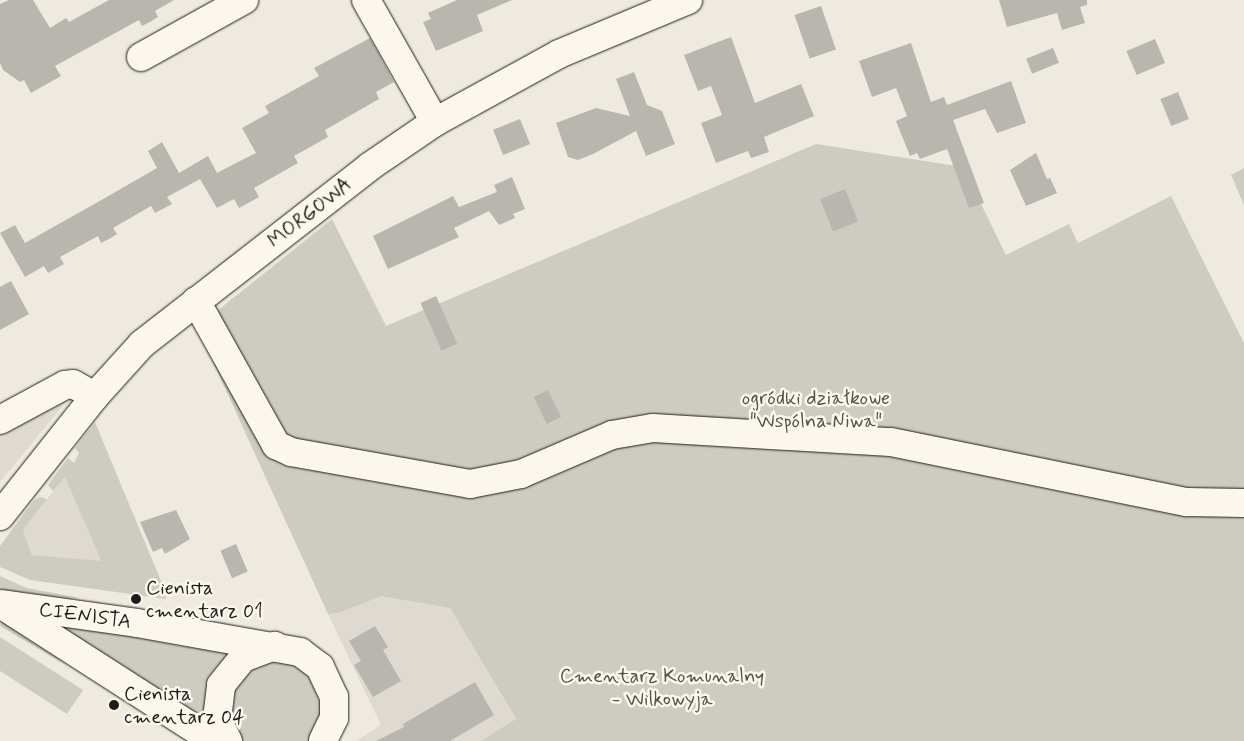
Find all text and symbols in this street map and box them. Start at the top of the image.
street label: MORGOWA [263,173,357,253]
park label: ogródki działkowe "Wspólna Niwa" [743,386,889,433]
place label: Cienista cmentarz 01 [146,576,263,623]
marker: Cienista cmentarz 01 [130,593,142,605]
street label: CIENISTA [37,598,133,634]
park label: Cmentarz Komunalny - Wilkowyja [560,665,764,712]
place label: Cienista cmentarz 04 [124,682,244,729]
marker: Cienista cmentarz 04 [108,699,120,711]

